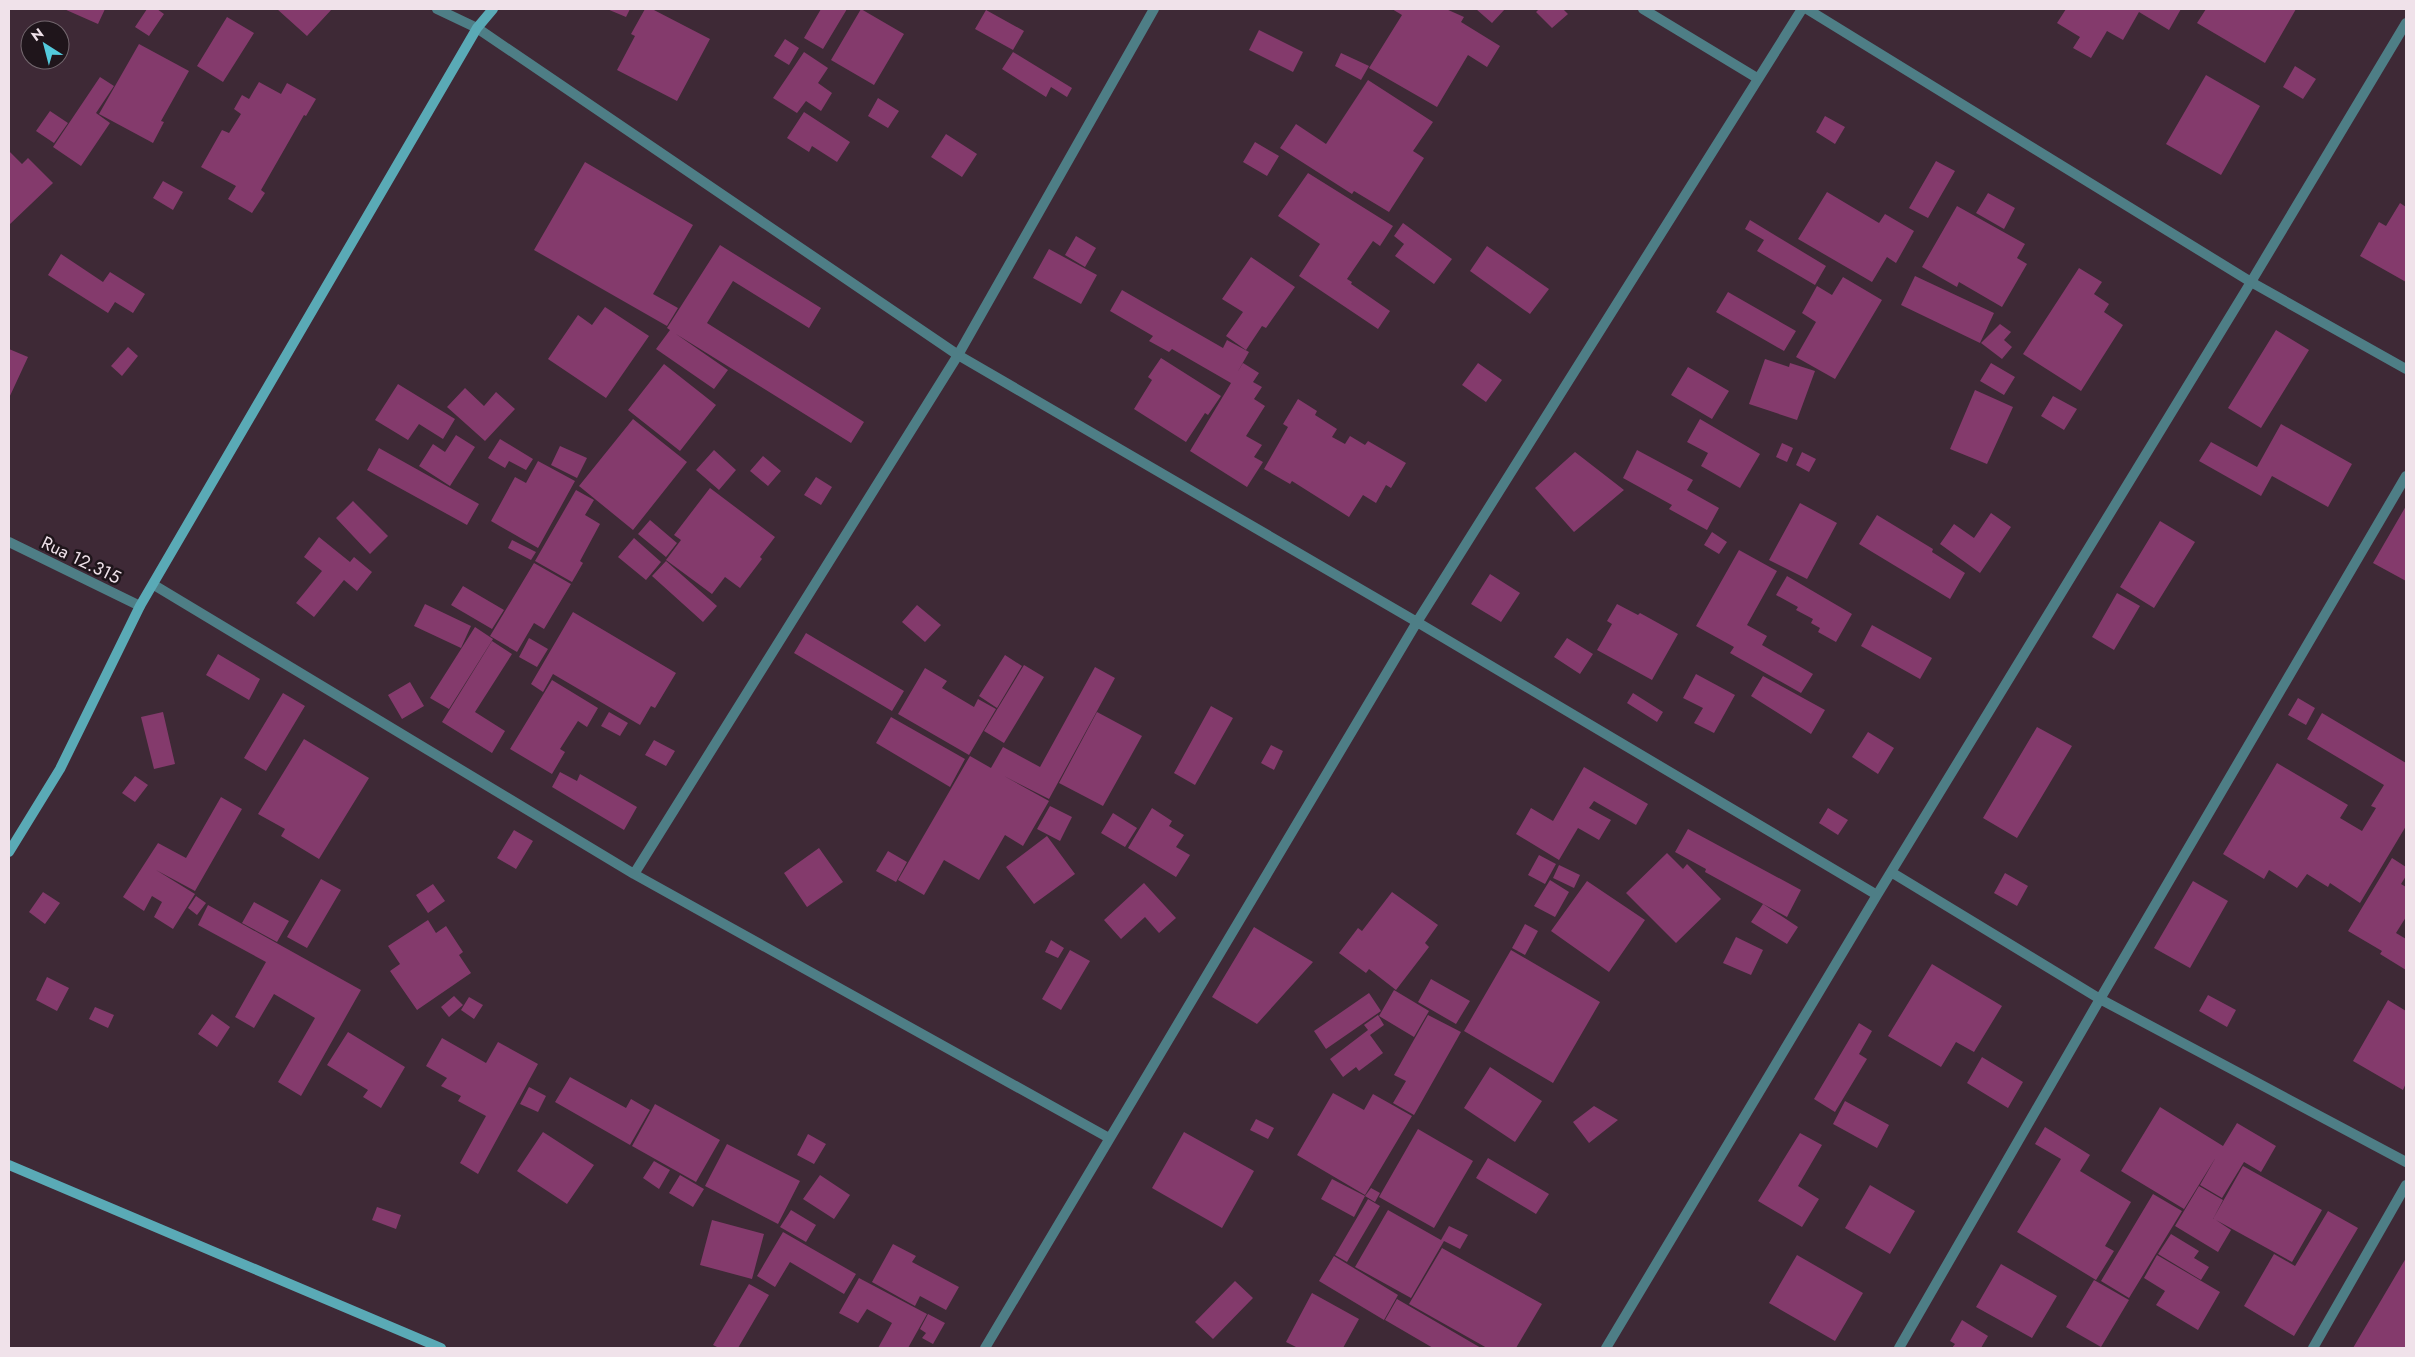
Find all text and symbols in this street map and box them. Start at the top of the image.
north arrow [20,20,70,70]
text: N [27,23,48,46]
street label: Rua 12.315 [37,530,125,590]

